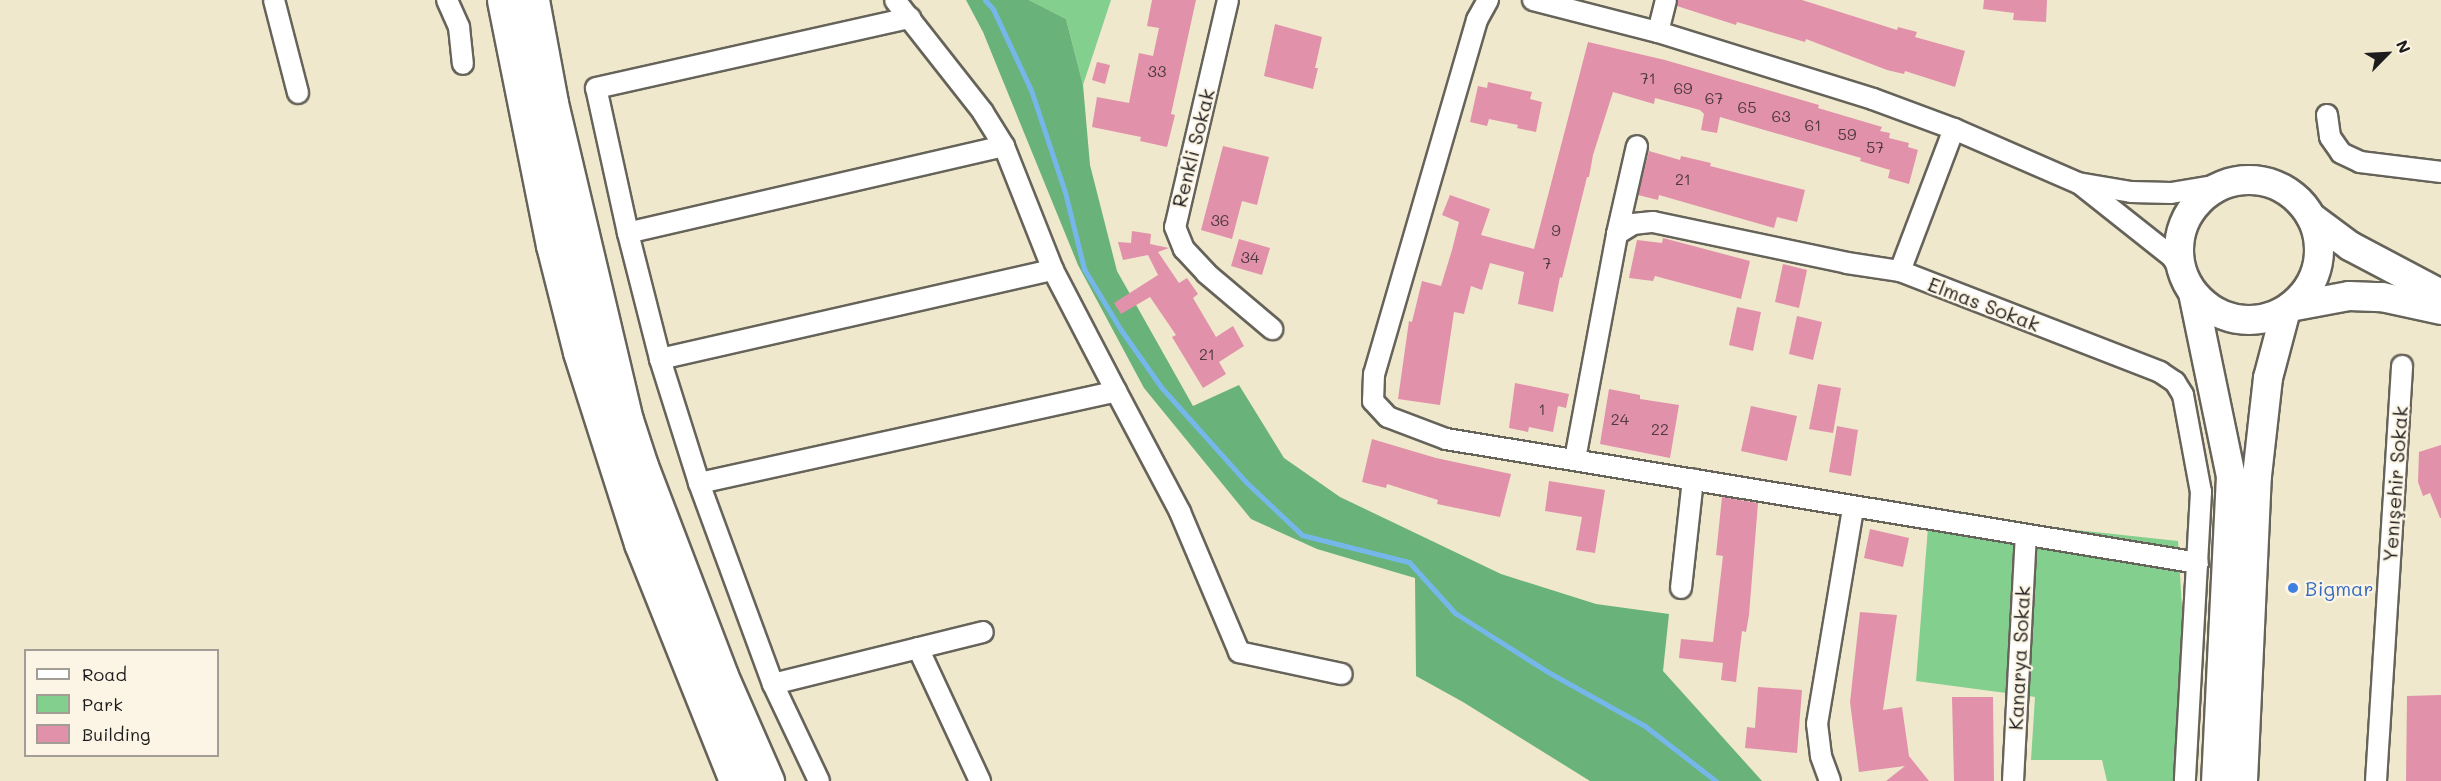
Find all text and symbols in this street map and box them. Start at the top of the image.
north arrow [2357,24,2417,84]
text: N [2392,37,2416,56]
house number: 33 [1148,61,1166,81]
house number: 71 [1640,68,1656,88]
house number: 69 [1673,78,1693,98]
street label: Renkli Sokak [1167,86,1219,210]
house number: 67 [1705,88,1723,108]
house number: 65 [1738,97,1756,117]
house number: 63 [1771,106,1791,126]
house number: 61 [1805,115,1821,135]
house number: 59 [1838,124,1856,144]
house number: 57 [1866,137,1884,157]
house number: 21 [1675,169,1691,189]
house number: 36 [1210,210,1230,230]
house number: 9 [1551,220,1561,240]
house number: 34 [1241,247,1259,267]
house number: 7 [1543,253,1551,273]
street label: Elmas Sokak [1925,272,2043,336]
house number: 21 [1199,344,1215,364]
house number: 1 [1538,399,1546,419]
street label: Yenışehir Sokak [2378,405,2412,563]
house number: 24 [1611,409,1629,429]
house number: 22 [1651,419,1669,439]
place label: Bigmar [2305,576,2374,600]
marker: Bigmar [2286,581,2300,595]
street label: Kanarya Sokak [2003,585,2035,731]
legend [24,649,219,757]
text: Road [82,662,127,686]
text: Park [82,692,123,716]
text: Building [82,722,150,746]

